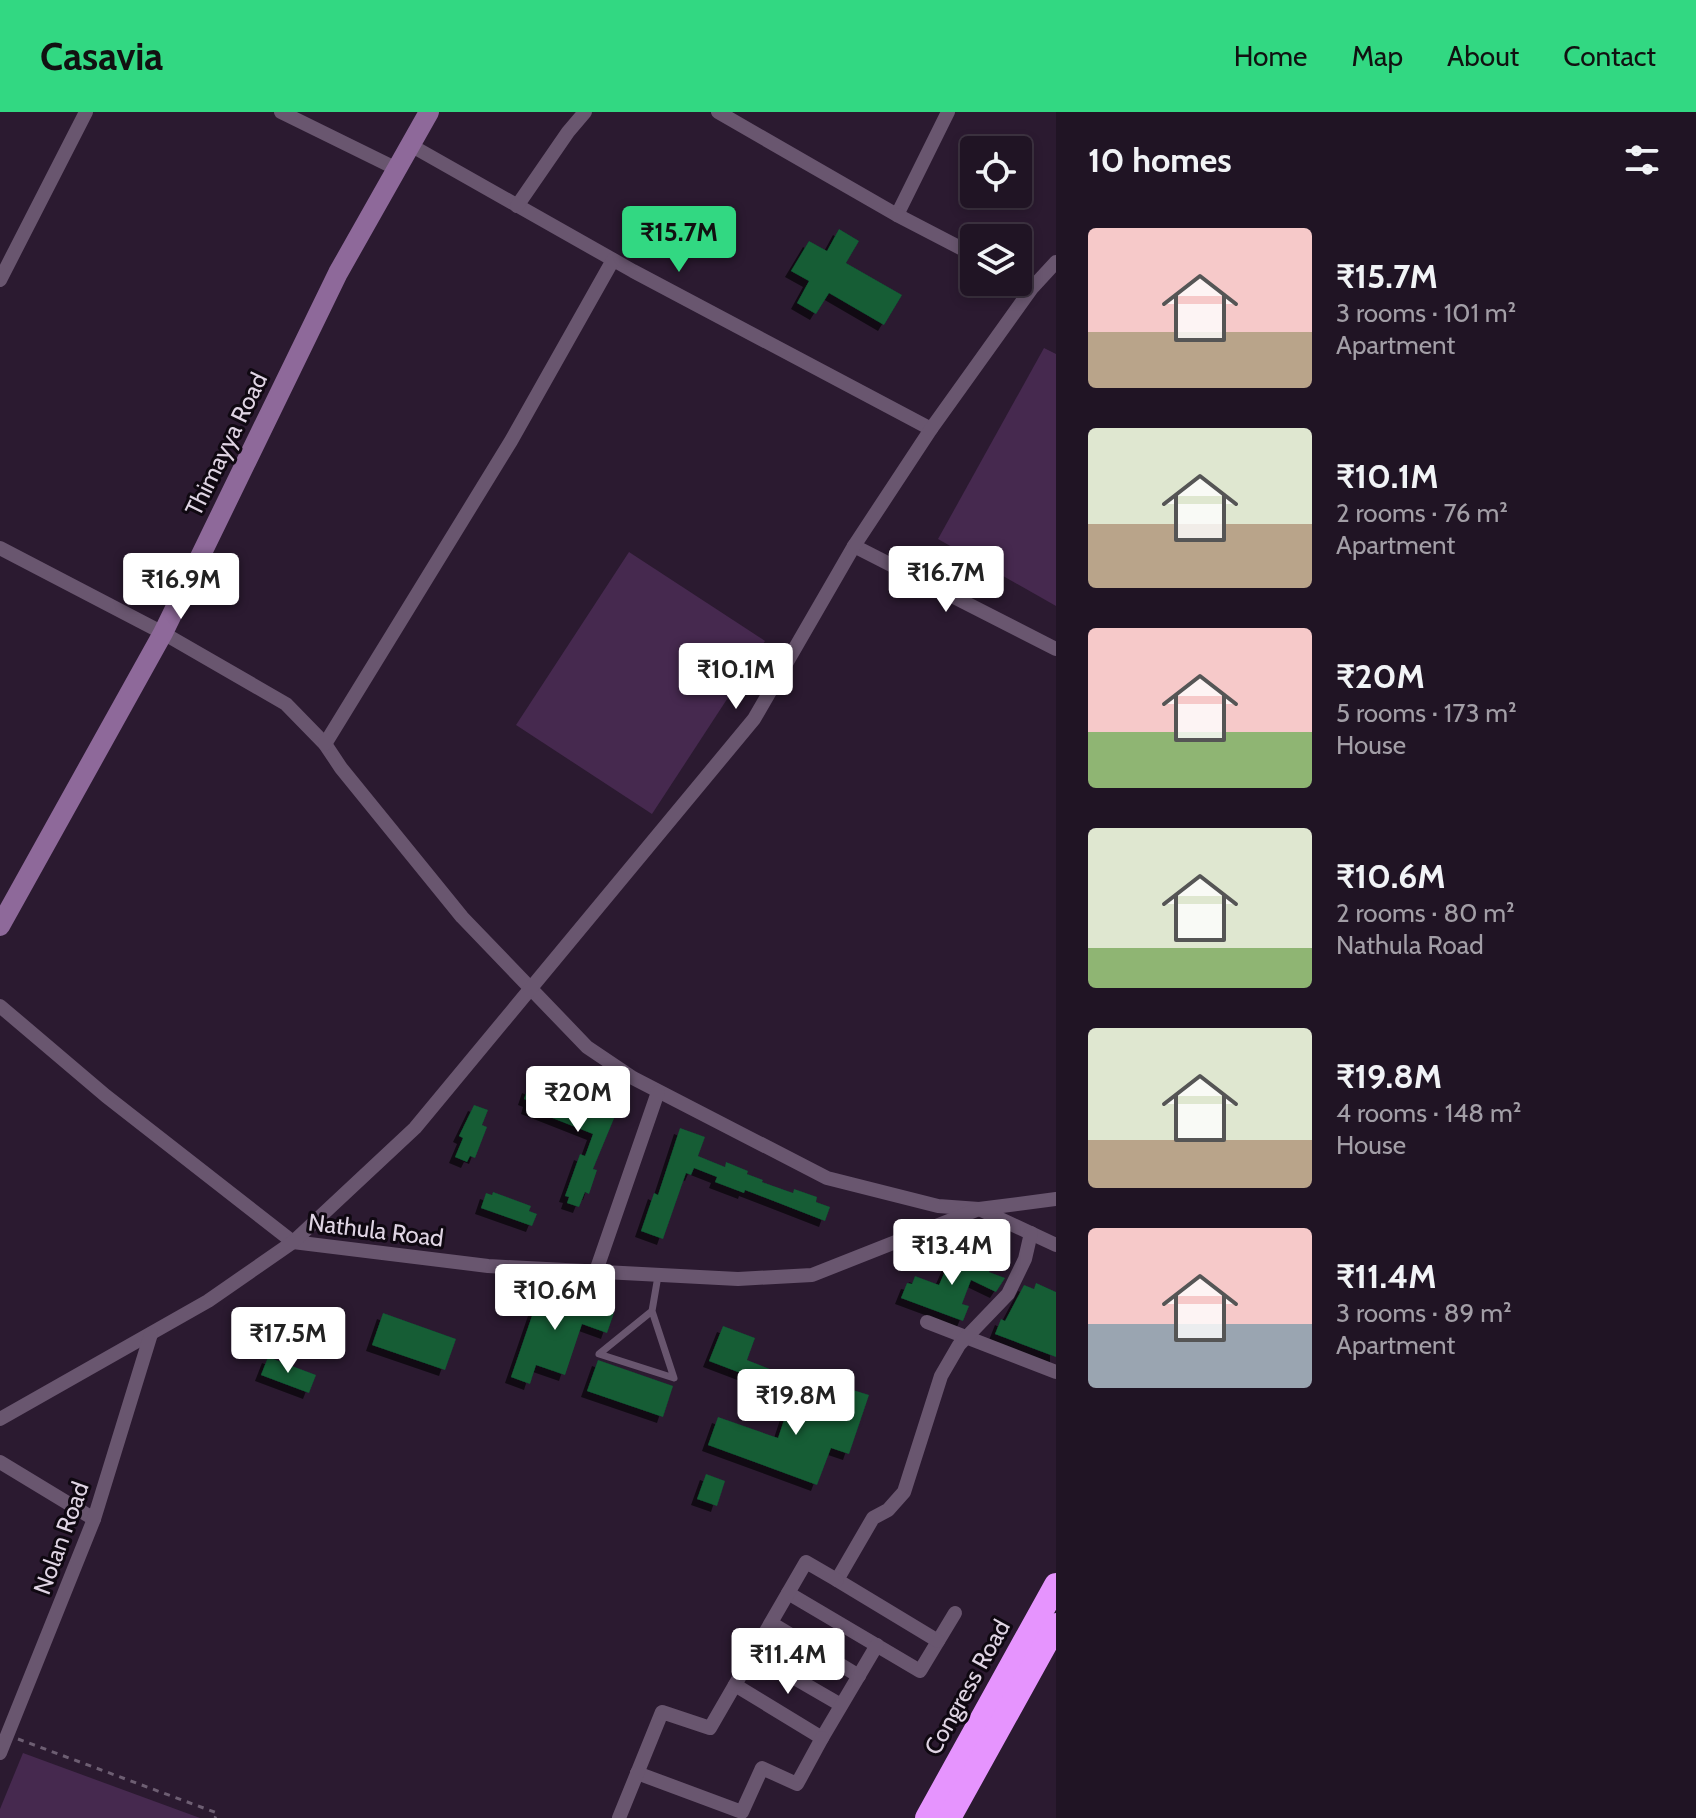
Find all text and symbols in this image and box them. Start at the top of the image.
text: Casavia [40,33,163,80]
text: Home [1234,39,1307,73]
text: Map [1351,39,1403,73]
text: About [1447,39,1519,73]
text: Contact [1563,39,1656,73]
map controls [960,136,1032,296]
button: locate [960,136,1032,208]
icon: filters [1620,138,1664,182]
text: 10 homes [1088,139,1232,181]
pin: ₹15.7M [614,206,744,274]
text: ₹15.7M [640,216,718,248]
button: layers [960,224,1032,296]
text: ₹15.7M [1336,255,1438,297]
icon: home [1152,260,1248,356]
text: 3 rooms · 101 m² [1336,297,1516,329]
text: Apartment [1336,329,1455,361]
street label: Thimayya Road [179,368,273,520]
text: ₹10.1M [1336,455,1439,497]
icon: home [1152,460,1248,556]
text: 2 rooms · 76 m² [1336,497,1508,529]
text: Apartment [1336,529,1455,561]
pin: ₹16.7M [881,546,1011,614]
pin: ₹16.9M [116,553,246,621]
text: ₹16.7M [907,556,985,588]
text: ₹16.9M [141,563,221,595]
pin: ₹10.1M [671,643,801,711]
text: ₹10.1M [697,653,775,685]
text: ₹20M [1336,655,1425,697]
icon: home [1152,660,1248,756]
text: 5 rooms · 173 m² [1336,697,1517,729]
text: House [1336,729,1406,761]
text: ₹10.6M [1336,855,1446,897]
icon: home [1152,860,1248,956]
text: 2 rooms · 80 m² [1336,897,1515,929]
text: Nathula Road [1336,929,1484,961]
text: ₹19.8M [1336,1055,1442,1097]
icon: home [1152,1060,1248,1156]
pin: ₹20M [531,1066,625,1134]
text: ₹20M [544,1076,612,1108]
text: 4 rooms · 148 m² [1336,1097,1521,1129]
text: House [1336,1129,1406,1161]
street label: Nathula Road [307,1207,445,1253]
pin: ₹13.4M [887,1219,1017,1287]
text: ₹13.4M [911,1229,993,1261]
text: ₹11.4M [1336,1255,1437,1297]
icon: home [1152,1260,1248,1356]
pin: ₹10.6M [490,1264,620,1332]
text: ₹10.6M [513,1274,597,1306]
text: 3 rooms · 89 m² [1336,1297,1512,1329]
pin: ₹17.5M [223,1307,353,1375]
text: ₹17.5M [249,1317,327,1349]
text: Apartment [1336,1329,1455,1361]
pin: ₹19.8M [731,1369,861,1437]
text: ₹19.8M [755,1379,837,1411]
street label: Nolan Road [27,1478,95,1598]
street label: Congress Road [918,1614,1016,1760]
pin: ₹11.4M [723,1628,853,1696]
text: ₹11.4M [750,1638,826,1670]

